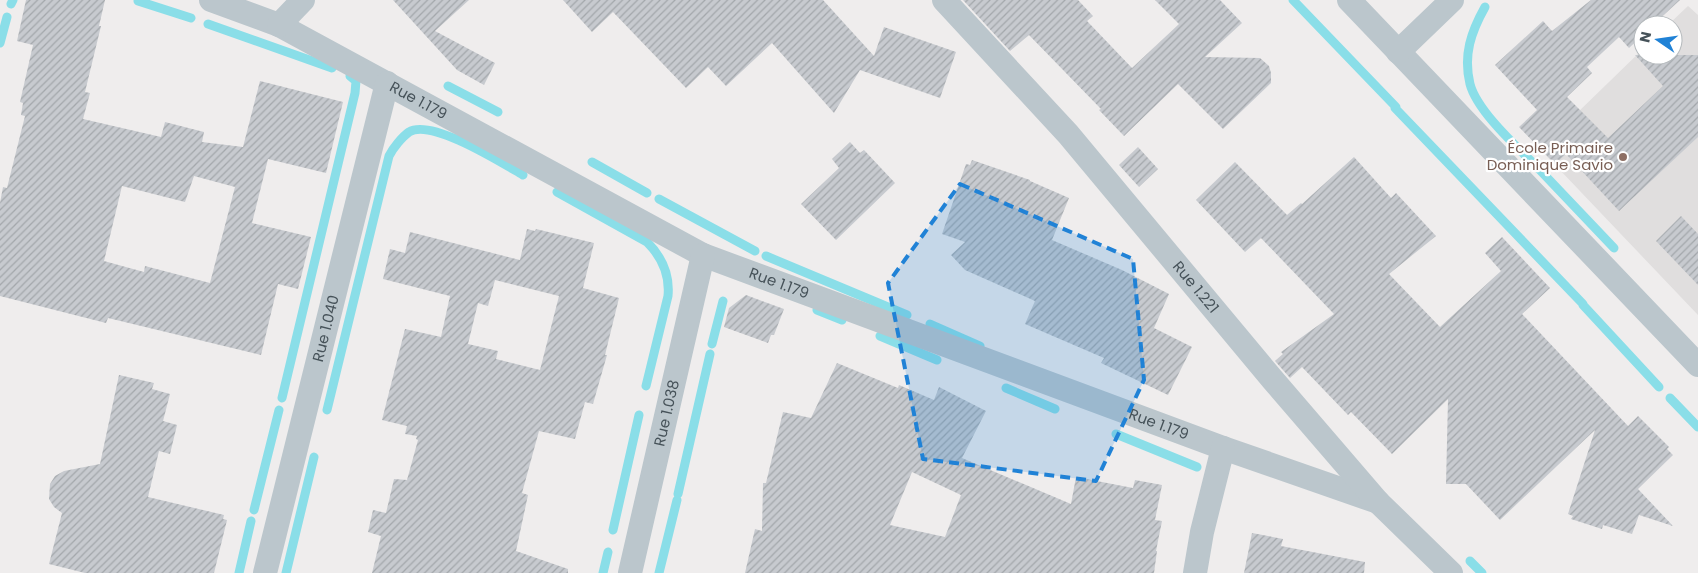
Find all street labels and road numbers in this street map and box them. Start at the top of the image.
street label: Rue 1.179 [386,76,451,124]
street label: Rue 1.221 [1168,256,1224,317]
street label: Rue 1.179 [746,262,812,303]
street label: Rue 1.040 [307,293,344,364]
street label: Rue 1.038 [648,378,684,448]
street label: Rue 1.179 [1126,403,1192,444]

